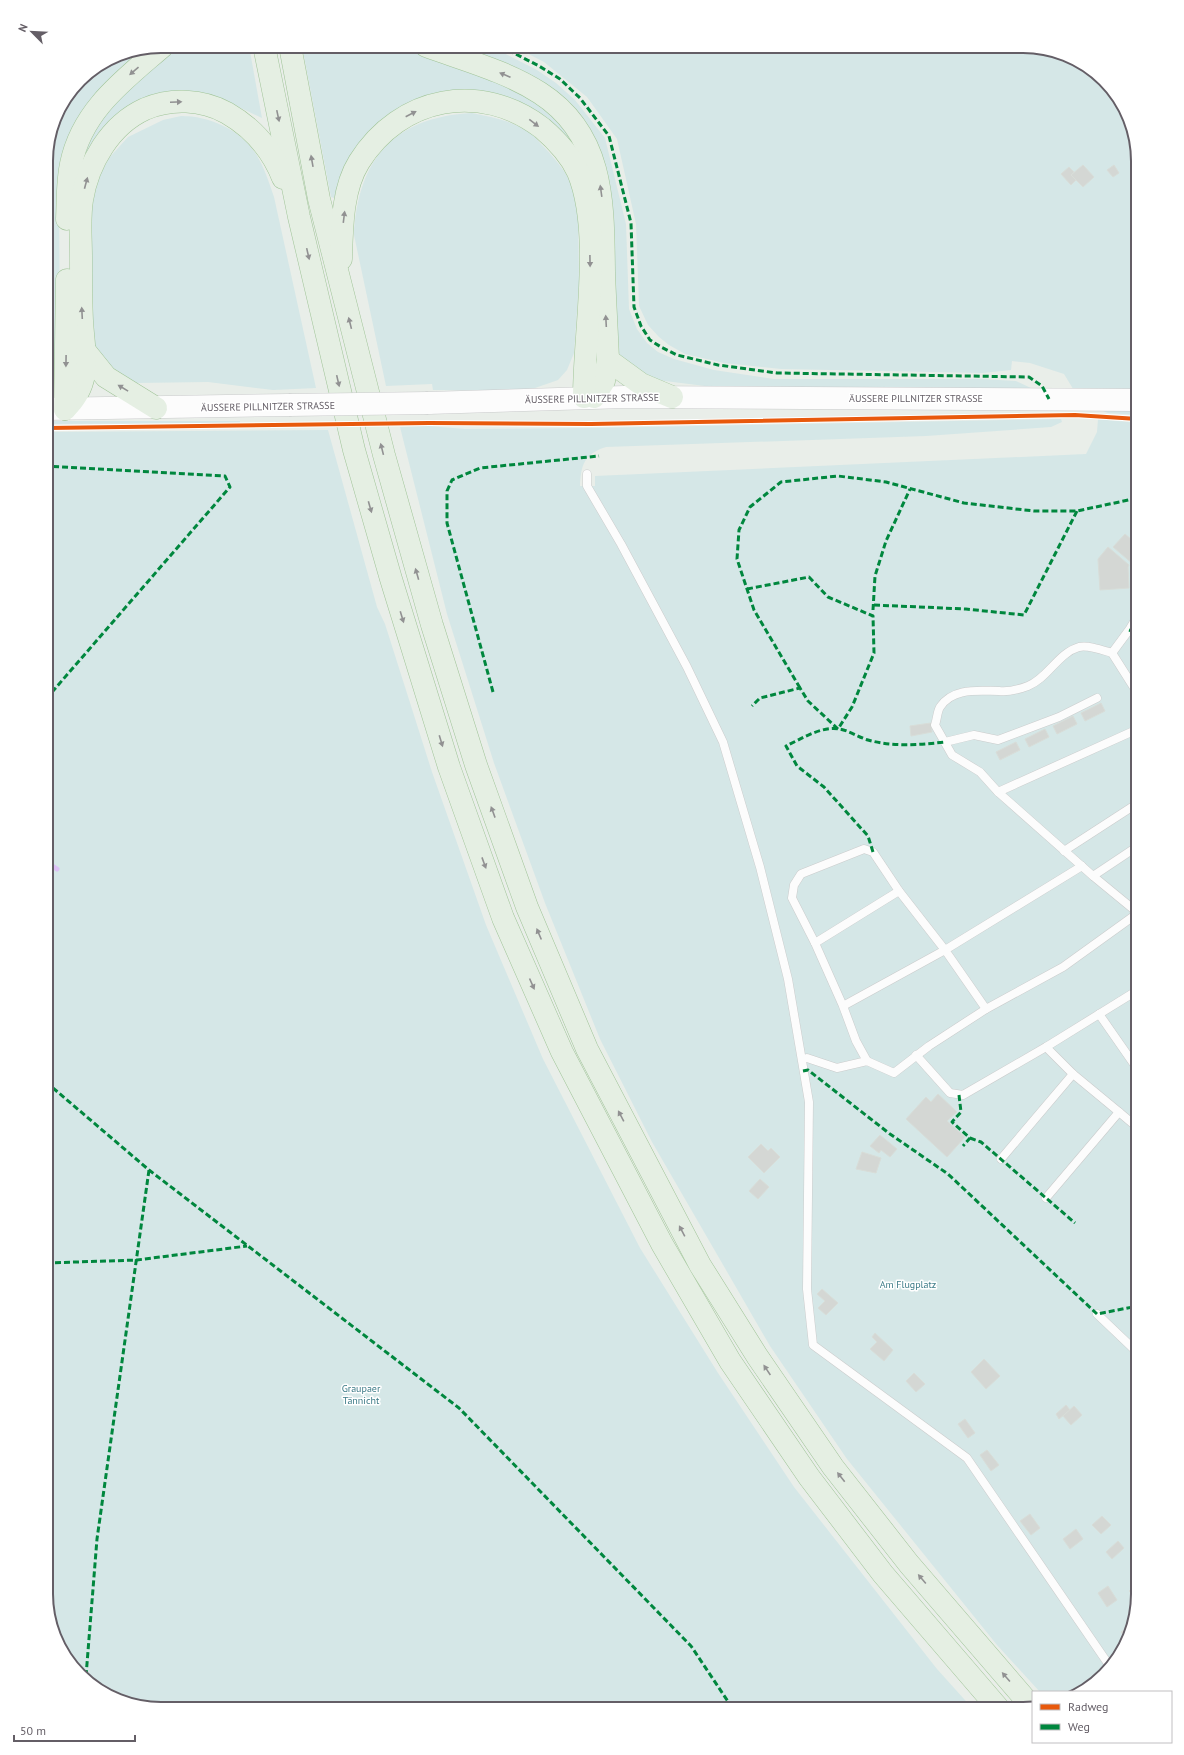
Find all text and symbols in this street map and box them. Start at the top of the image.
north arrow [12,12,52,52]
text: N [15,22,31,34]
one-way arrow [128,67,139,76]
one-way arrow [499,72,511,78]
one-way arrow [170,99,183,105]
one-way arrow [275,110,281,123]
one-way arrow [405,110,417,117]
one-way arrow [529,118,540,127]
one-way arrow [308,155,314,167]
one-way arrow [83,177,89,189]
one-way arrow [598,185,604,197]
one-way arrow [340,211,347,223]
one-way arrow [305,248,311,261]
one-way arrow [587,255,593,268]
one-way arrow [79,306,85,319]
one-way arrow [603,315,610,327]
one-way arrow [347,316,353,328]
one-way arrow [63,355,69,368]
one-way arrow [335,375,341,387]
one-way arrow [117,384,129,391]
street label: ÄUSSERE PILLNITZER STRASSE [525,391,659,406]
street label: ÄUSSERE PILLNITZER STRASSE [849,392,983,405]
street label: ÄUSSERE PILLNITZER STRASSE [201,399,335,414]
one-way arrow [379,442,385,454]
one-way arrow [367,501,373,513]
one-way arrow [414,567,420,579]
one-way arrow [399,611,405,623]
one-way arrow [438,735,444,747]
one-way arrow [490,806,496,818]
one-way arrow [481,858,487,870]
one-way arrow [535,927,541,939]
one-way arrow [529,978,535,990]
one-way arrow [618,1110,625,1121]
one-way arrow [678,1225,685,1237]
park label: Am Flugplatz [880,1278,936,1291]
one-way arrow [763,1365,771,1375]
park label: Graupaer Tännicht [342,1382,381,1407]
one-way arrow [837,1471,845,1482]
one-way arrow [917,1573,926,1584]
one-way arrow [1002,1672,1011,1683]
legend [1032,1691,1172,1743]
text: Radweg [1068,1699,1109,1714]
scale bar [14,1717,135,1743]
text: Weg [1068,1719,1090,1734]
text: 50 m [20,1723,46,1738]

